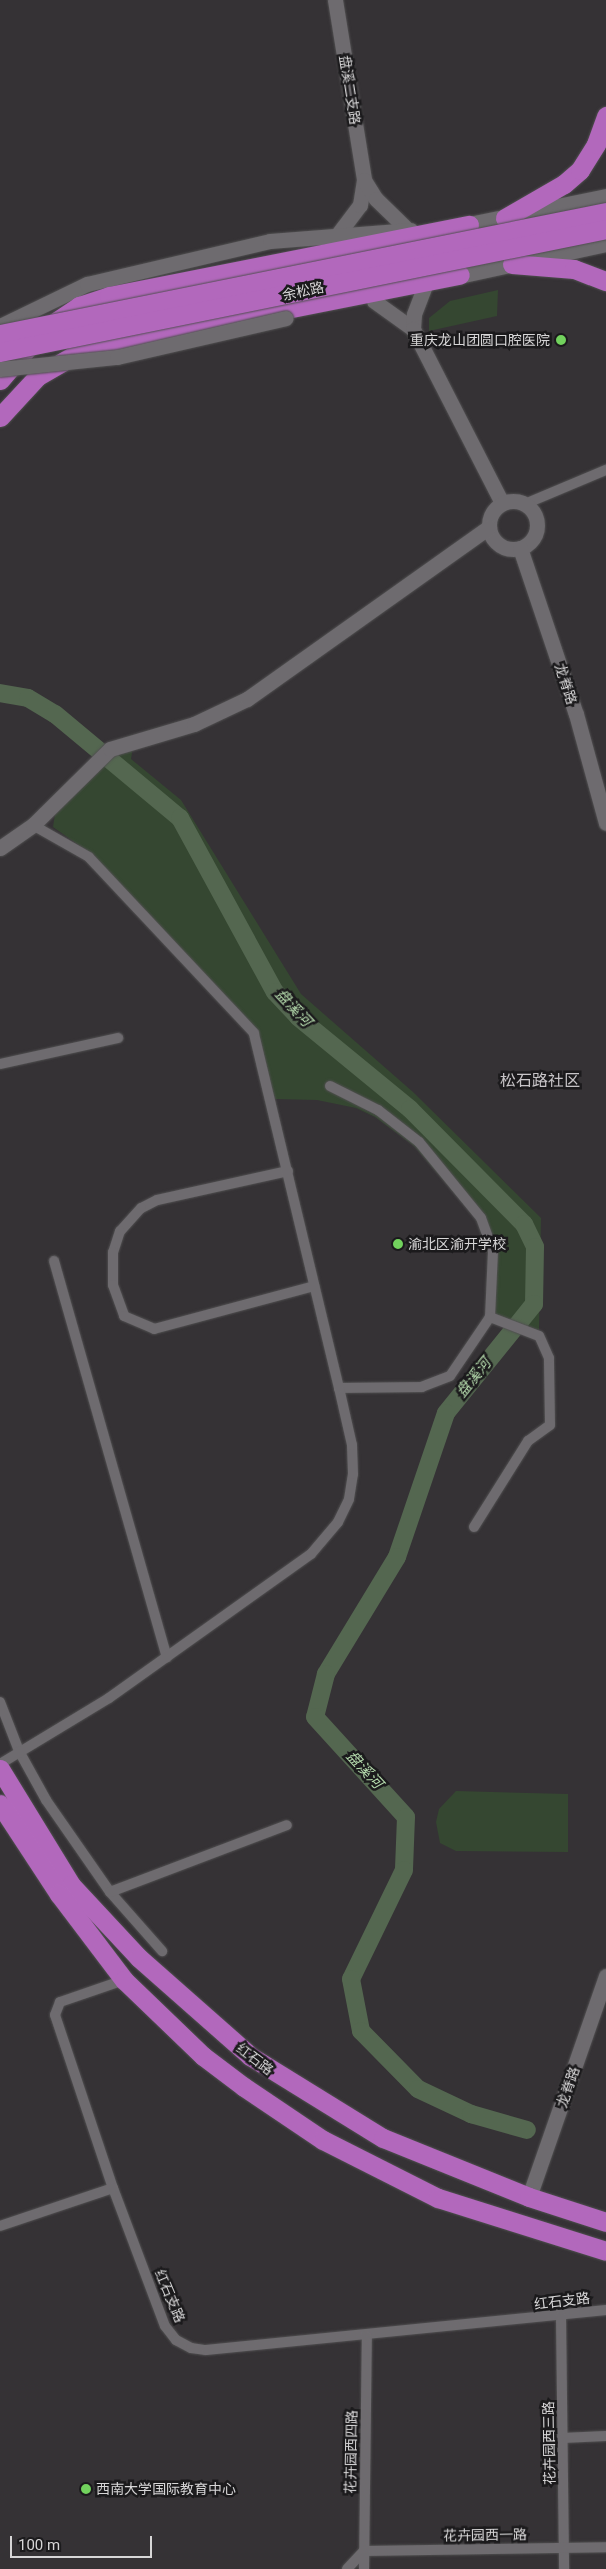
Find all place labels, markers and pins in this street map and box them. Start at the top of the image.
place label: 重庆龙山团圆口腔医院 [410,332,550,348]
marker: 重庆龙山团圆口腔医院 [554,333,568,347]
place label: 渝北区渝开学校 [408,1236,506,1252]
marker: 渝北区渝开学校 [392,1238,404,1250]
place label: 西南大学国际教育中心 [96,2481,236,2497]
marker: 西南大学国际教育中心 [80,2483,92,2495]

